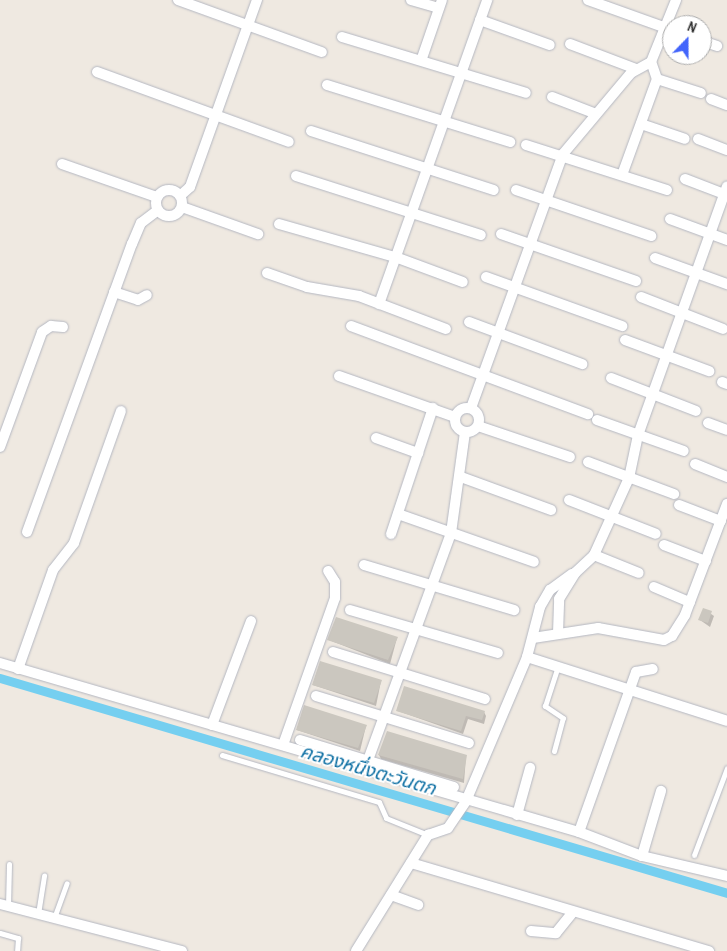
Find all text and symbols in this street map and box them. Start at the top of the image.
north arrow [662,15,712,65]
text: N [685,17,699,37]
water label: คลองหนึ่งตะวันตก [298,740,438,800]

